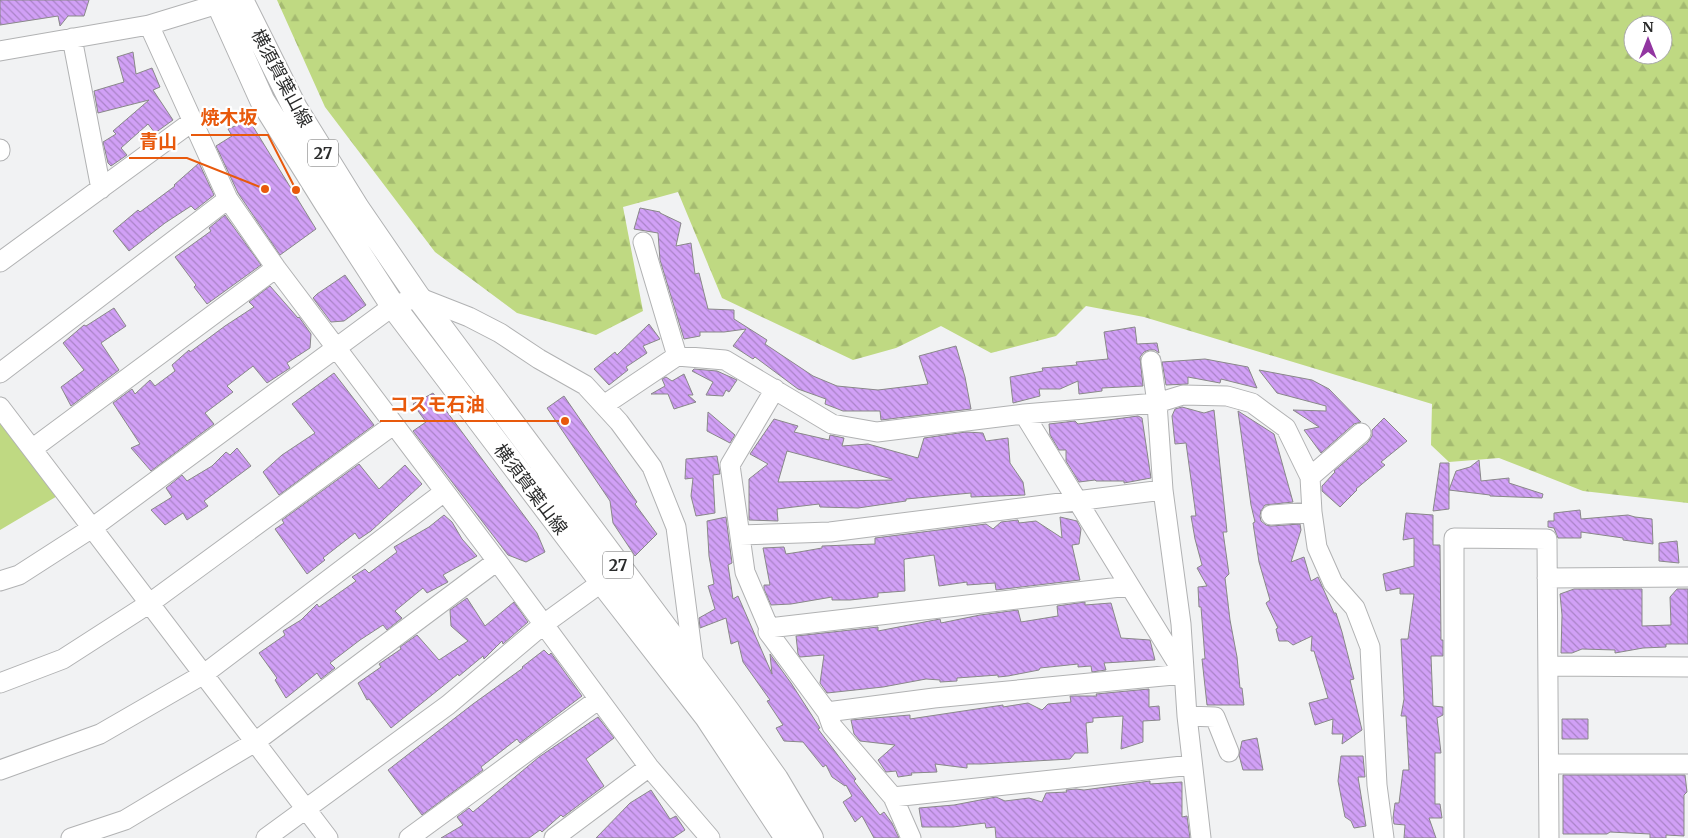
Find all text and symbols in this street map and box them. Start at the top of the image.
north arrow [1623,15,1673,65]
text: N [1642,18,1654,36]
street label: 横須賀葉山線 [246,25,318,131]
callout: 焼木坂 [191,101,268,135]
text: 焼木坂 [200,105,258,129]
callout: 青山 [129,124,187,158]
text: 青山 [139,129,177,153]
road number: 27 [308,140,338,167]
callout: コスモ石油 [380,387,495,421]
text: コスモ石油 [389,392,485,416]
street label: 横須賀葉山線 [489,439,573,539]
road number: 27 [603,552,633,578]

